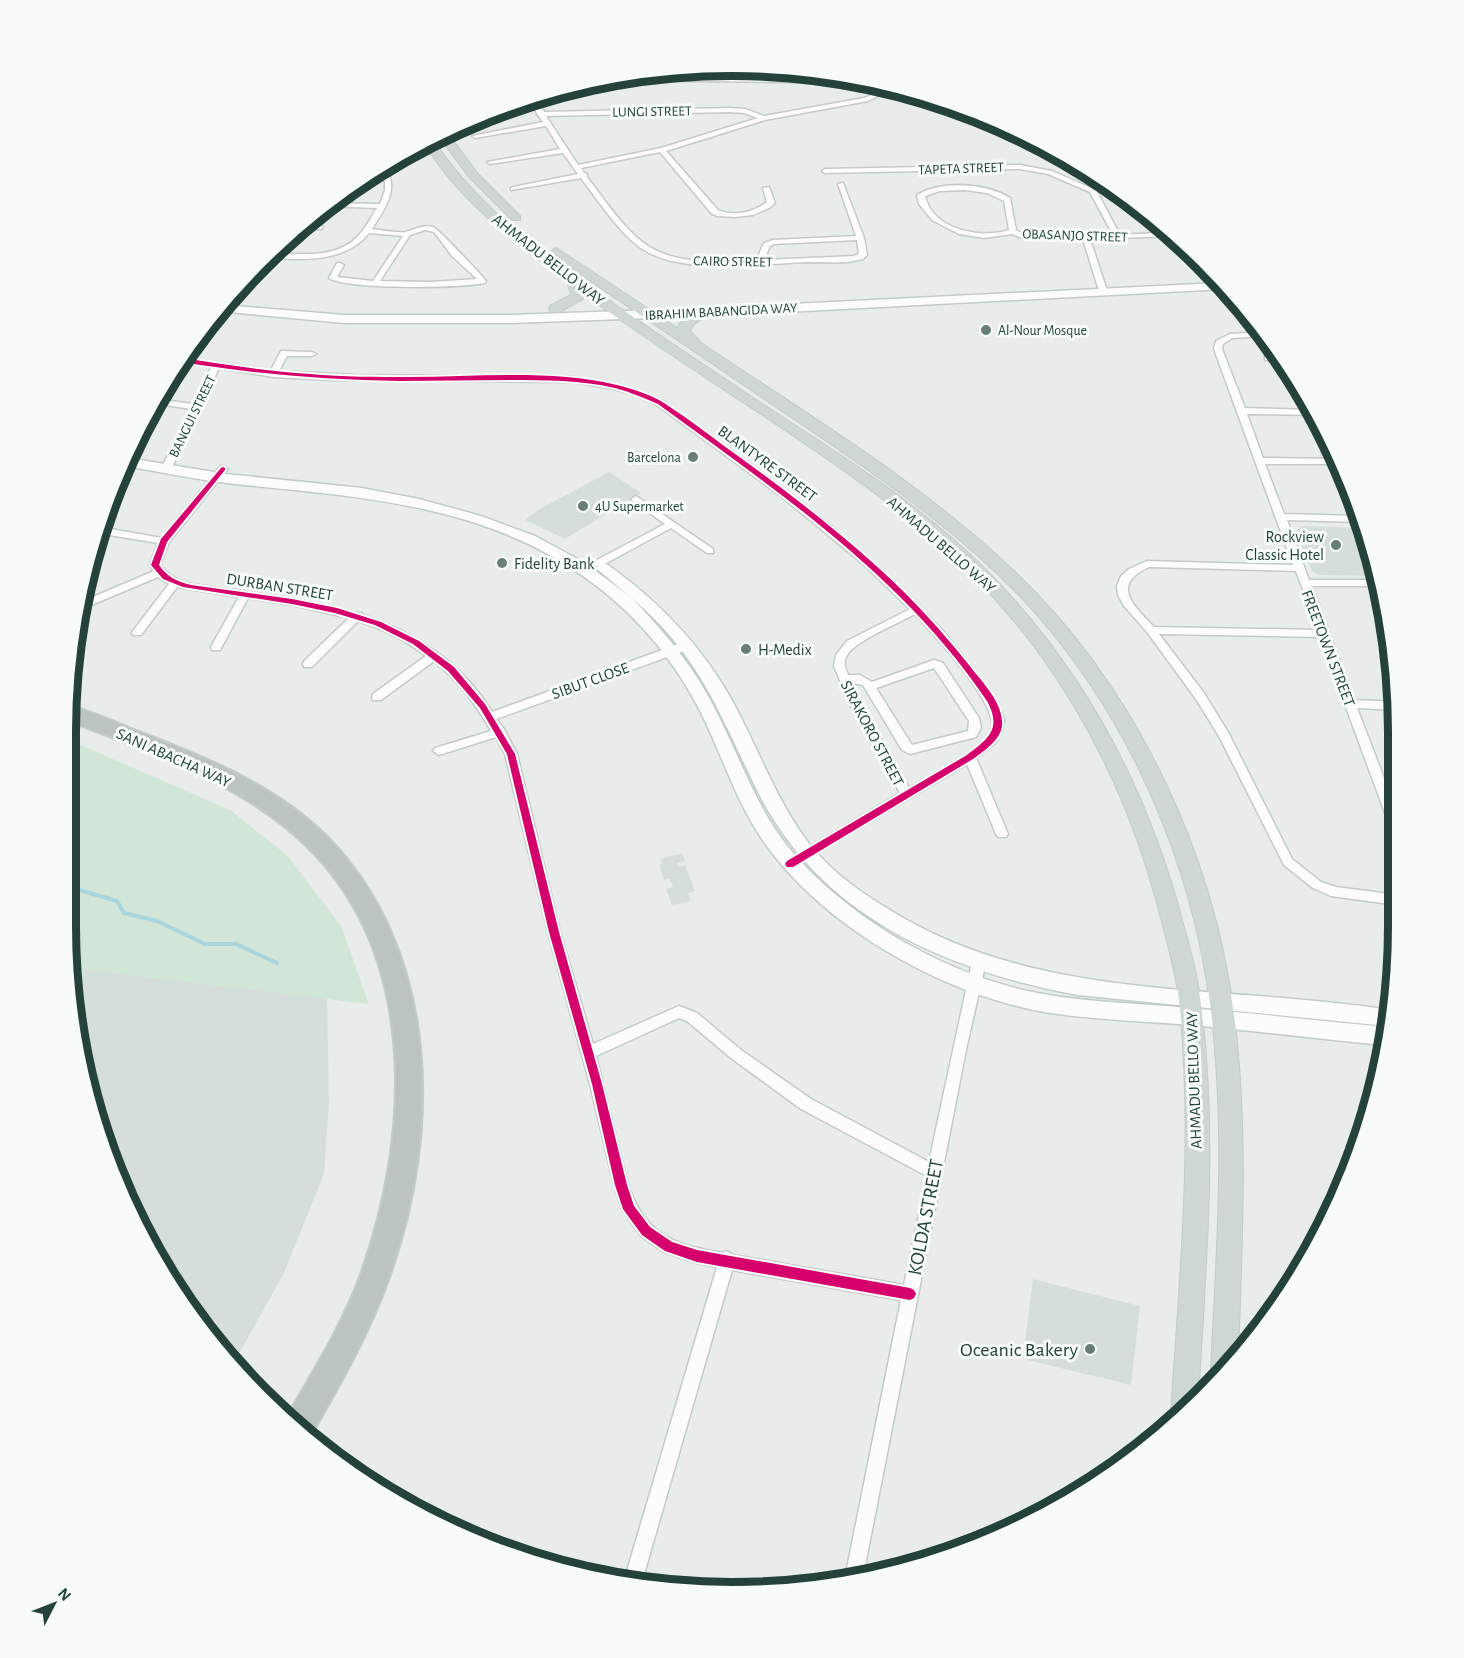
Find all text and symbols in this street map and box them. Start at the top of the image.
street label: LUNGI STREET [612,104,692,120]
street label: TAPETA STREET [918,160,1004,177]
street label: AHMADU BELLO WAY [489,211,608,309]
street label: OBASANJO STREET [1022,227,1128,245]
street label: CAIRO STREET [693,254,773,270]
street label: IBRAHIM BABANGIDA WAY [644,301,798,323]
marker: Al-Nour Mosque [979,323,993,337]
place label: Al-Nour Mosque [998,324,1087,338]
street label: BANGUI STREET [167,373,219,460]
street label: BLANTYRE STREET [715,423,820,505]
marker: Barcelona [686,450,700,464]
place label: Barcelona [627,451,682,465]
street label: AHMADU BELLO WAY [884,494,999,596]
marker: 4U Supermarket [576,499,590,513]
place label: 4U Supermarket [595,500,684,514]
place label: Rockview Classic Hotel [1245,529,1324,563]
marker: Rockview Classic Hotel [1329,538,1343,552]
marker: Fidelity Bank [495,556,509,570]
place label: Fidelity Bank [514,556,595,573]
street label: DURBAN STREET [225,571,335,603]
street label: FREETOWN STREET [1298,588,1358,709]
marker: H-Medix [739,642,753,656]
place label: H-Medix [758,642,812,658]
street label: SIBUT CLOSE [550,660,631,702]
street label: SIRAKORO STREET [838,678,907,789]
street label: SANI ABACHA WAY [114,725,234,791]
street label: AHMADU BELLO WAY [1184,1010,1204,1149]
street label: KOLDA STREET [905,1157,947,1277]
place label: Oceanic Bakery [960,1340,1078,1360]
marker: Oceanic Bakery [1083,1342,1097,1356]
north arrow [24,1574,84,1634]
text: N [55,1585,74,1604]

